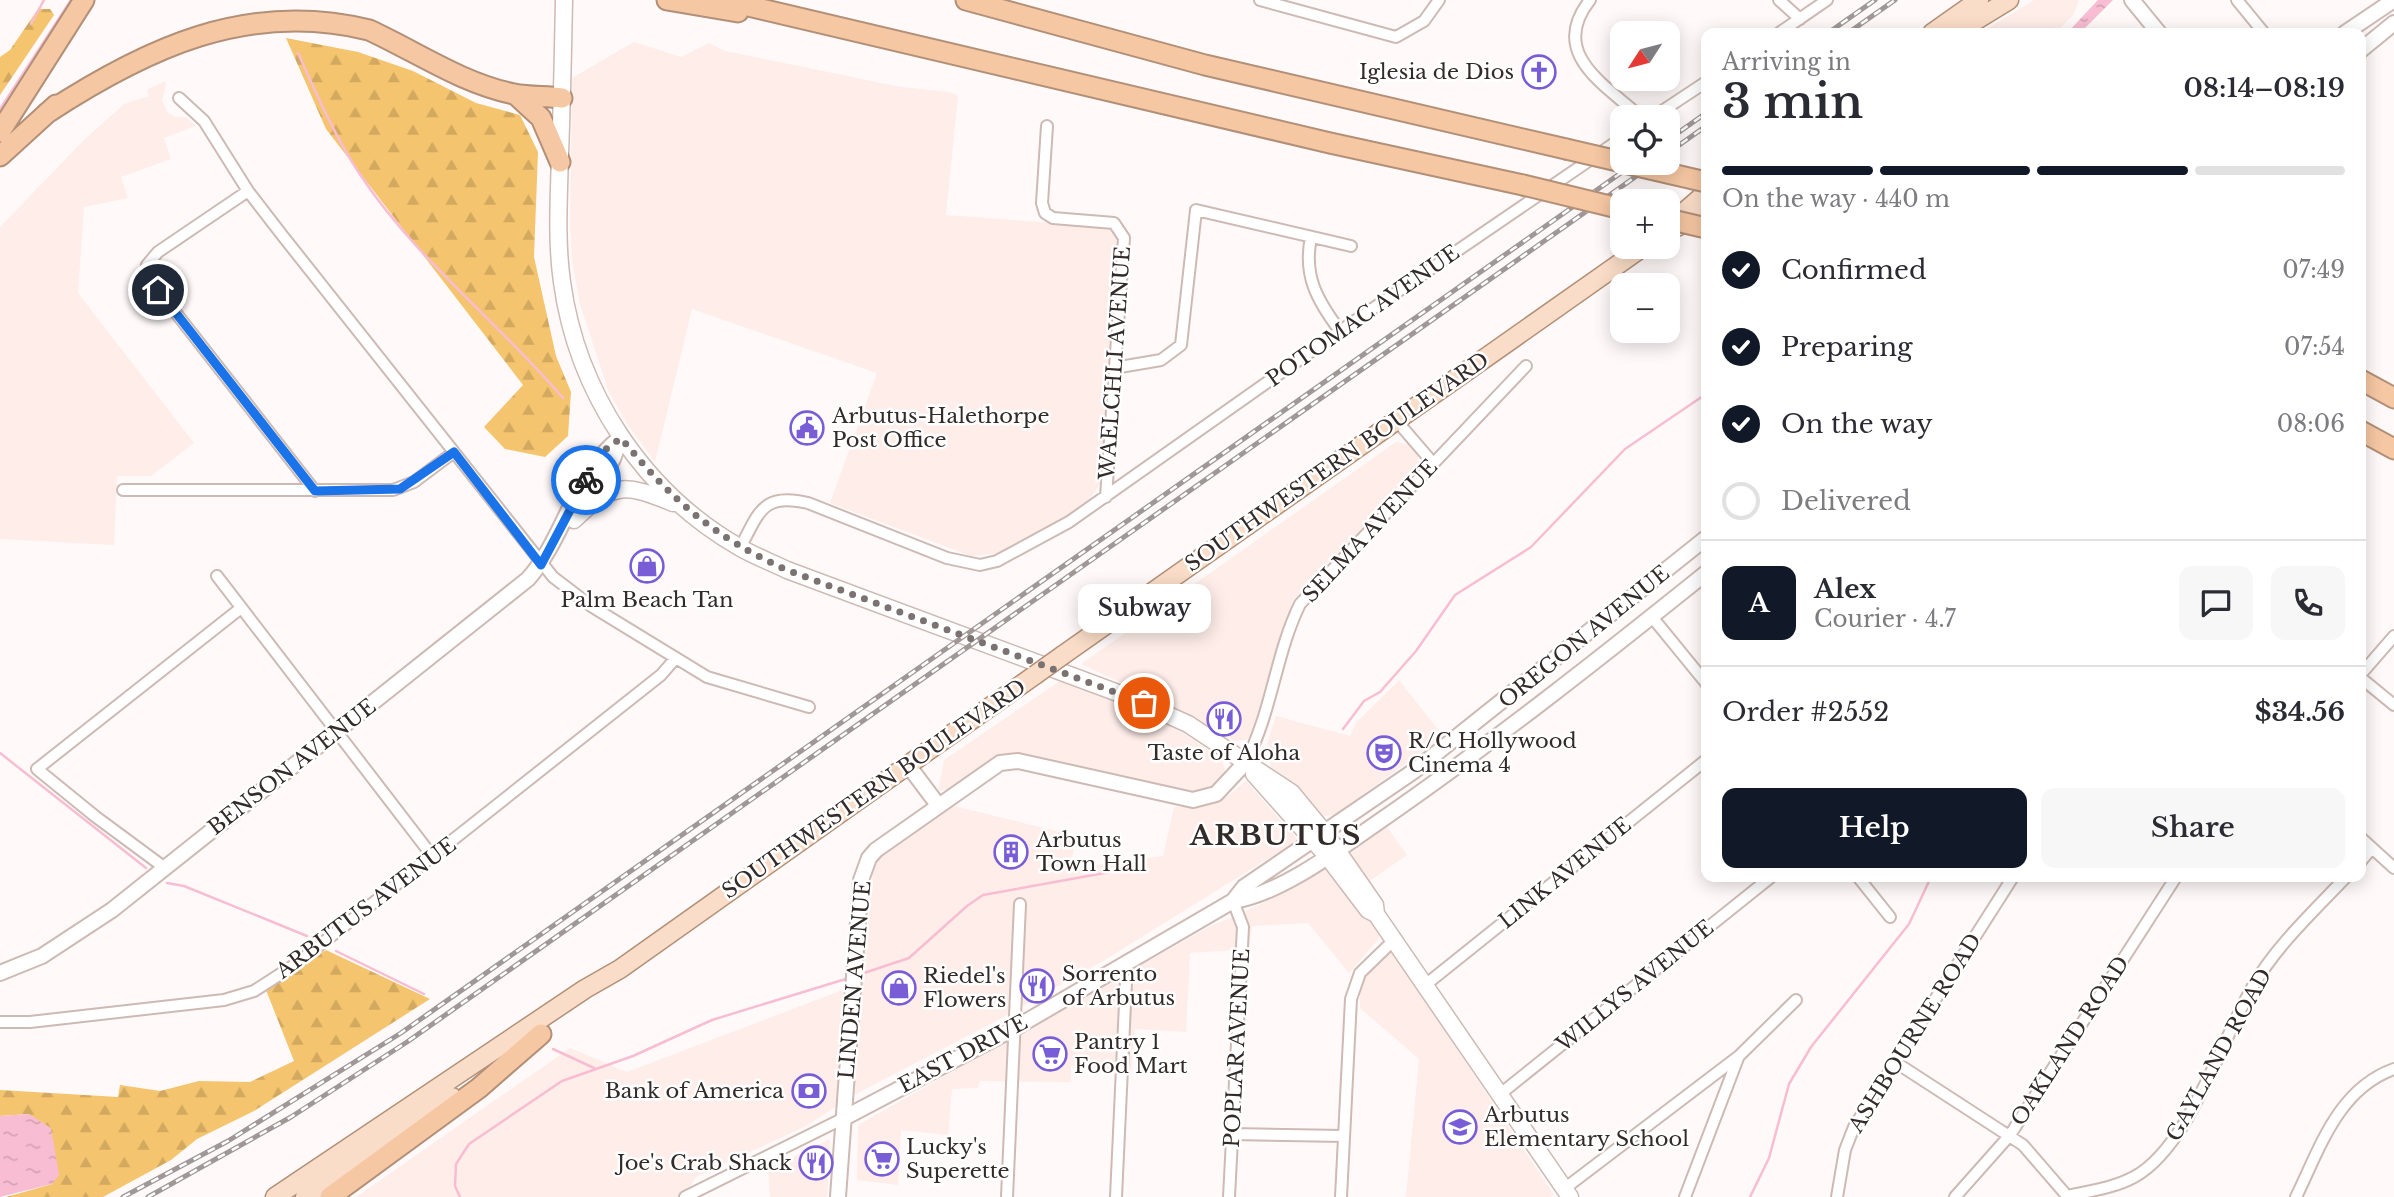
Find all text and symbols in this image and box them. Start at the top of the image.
north arrow [1610,21,1680,91]
map controls [1610,21,1680,343]
text: Arriving in [1722,48,1851,76]
church icon: Iglesia de Dios [1520,53,1558,91]
place label: Iglesia de Dios [1359,59,1514,85]
text: 08:14–08:19 [2183,72,2345,104]
text: 3 min [1722,73,1863,130]
button: locate [1610,105,1680,175]
text: On the way · 440 m [1722,185,1950,213]
button: + [1610,189,1680,259]
street label: POTOMAC AVENUE [1261,239,1465,393]
street label: WAELCHLI AVENUE [1094,245,1136,482]
icon: check [1722,251,1760,289]
text: Confirmed [1781,254,1926,286]
text: 07:49 [2282,256,2345,284]
pin [128,260,188,320]
icon: home [139,271,177,309]
button: − [1610,273,1680,343]
icon: check [1722,328,1760,366]
text: Preparing [1781,331,1913,363]
text: 07:54 [2284,333,2345,361]
street label: SOUTHWESTERN BOULEVARD [1180,347,1494,577]
place label: Arbutus-Halethorpe Post Office [831,403,1049,453]
icon: check [1722,405,1760,443]
text: On the way [1781,408,1933,440]
public building icon: Arbutus-Halethorpe Post Office [788,409,826,447]
text: 08:06 [2277,410,2345,438]
courier [551,445,621,515]
street label: SELMA AVENUE [1297,454,1443,608]
icon: bike [567,461,605,499]
text: Delivered [1781,485,1911,517]
shop icon: Palm Beach Tan [628,547,666,585]
street label: OREGON AVENUE [1493,560,1675,714]
button: chat [2179,566,2253,640]
button: phone [2271,566,2345,640]
text: Alex [1814,573,1876,605]
callout: Subway [1078,584,1210,633]
place label: Palm Beach Tan [561,587,733,613]
text: A [1748,587,1770,619]
text: Subway [1098,594,1191,622]
text: Courier · 4.7 [1814,605,1956,633]
pin [1114,673,1174,733]
street label: SOUTHWESTERN BOULEVARD [717,674,1031,904]
icon: bag [1125,684,1163,722]
street label: BENSON AVENUE [203,693,381,841]
text: Order #2552 [1722,696,1889,728]
text: $34.56 [2255,696,2345,728]
restaurant icon: Taste of Aloha [1205,700,1243,738]
place label: R/C Hollywood Cinema 4 [1408,728,1577,778]
theatre icon: R/C Hollywood Cinema 4 [1365,734,1403,772]
place label: Taste of Aloha [1148,740,1300,766]
button: Help [1722,788,2027,868]
button: Share [2041,788,2345,868]
street label: LINK AVENUE [1494,812,1636,934]
district label: ARBUTUS [1189,818,1362,853]
place label: Arbutus Town Hall [1035,827,1147,877]
street label: ARBUTUS AVENUE [270,832,461,985]
building icon: Arbutus Town Hall [992,833,1030,871]
street label: LINDEN AVENUE [833,880,877,1080]
street label: WILLYS AVENUE [1550,915,1719,1058]
street label: ASHBOURNE ROAD [1843,929,1987,1138]
street label: POPLAR AVENUE [1219,948,1255,1148]
street label: OAKLAND ROAD [2005,951,2135,1131]
place label: Sorrento of Arbutus [1062,961,1175,1011]
place label: Riedel's Flowers [923,963,1006,1013]
street label: GAYLAND ROAD [2161,964,2277,1146]
restaurant icon: Sorrento of Arbutus [1018,967,1056,1005]
shop icon: Riedel's Flowers [880,969,918,1007]
street label: EAST DRIVE [894,1009,1032,1099]
place label: Pantry 1 Food Mart [1074,1029,1187,1079]
supermarket icon: Pantry 1 Food Mart [1031,1035,1069,1073]
bank icon: Bank of America [790,1072,828,1110]
place label: Bank of America [605,1078,784,1104]
place label: Arbutus Elementary School [1483,1102,1689,1152]
school or university icon: Arbutus Elementary School [1441,1108,1479,1146]
place label: Lucky's Superette [906,1134,1010,1184]
supermarket icon: Lucky's Superette [863,1140,901,1178]
restaurant icon: Joe's Crab Shack [797,1144,835,1182]
place label: Joe's Crab Shack [614,1150,792,1176]

